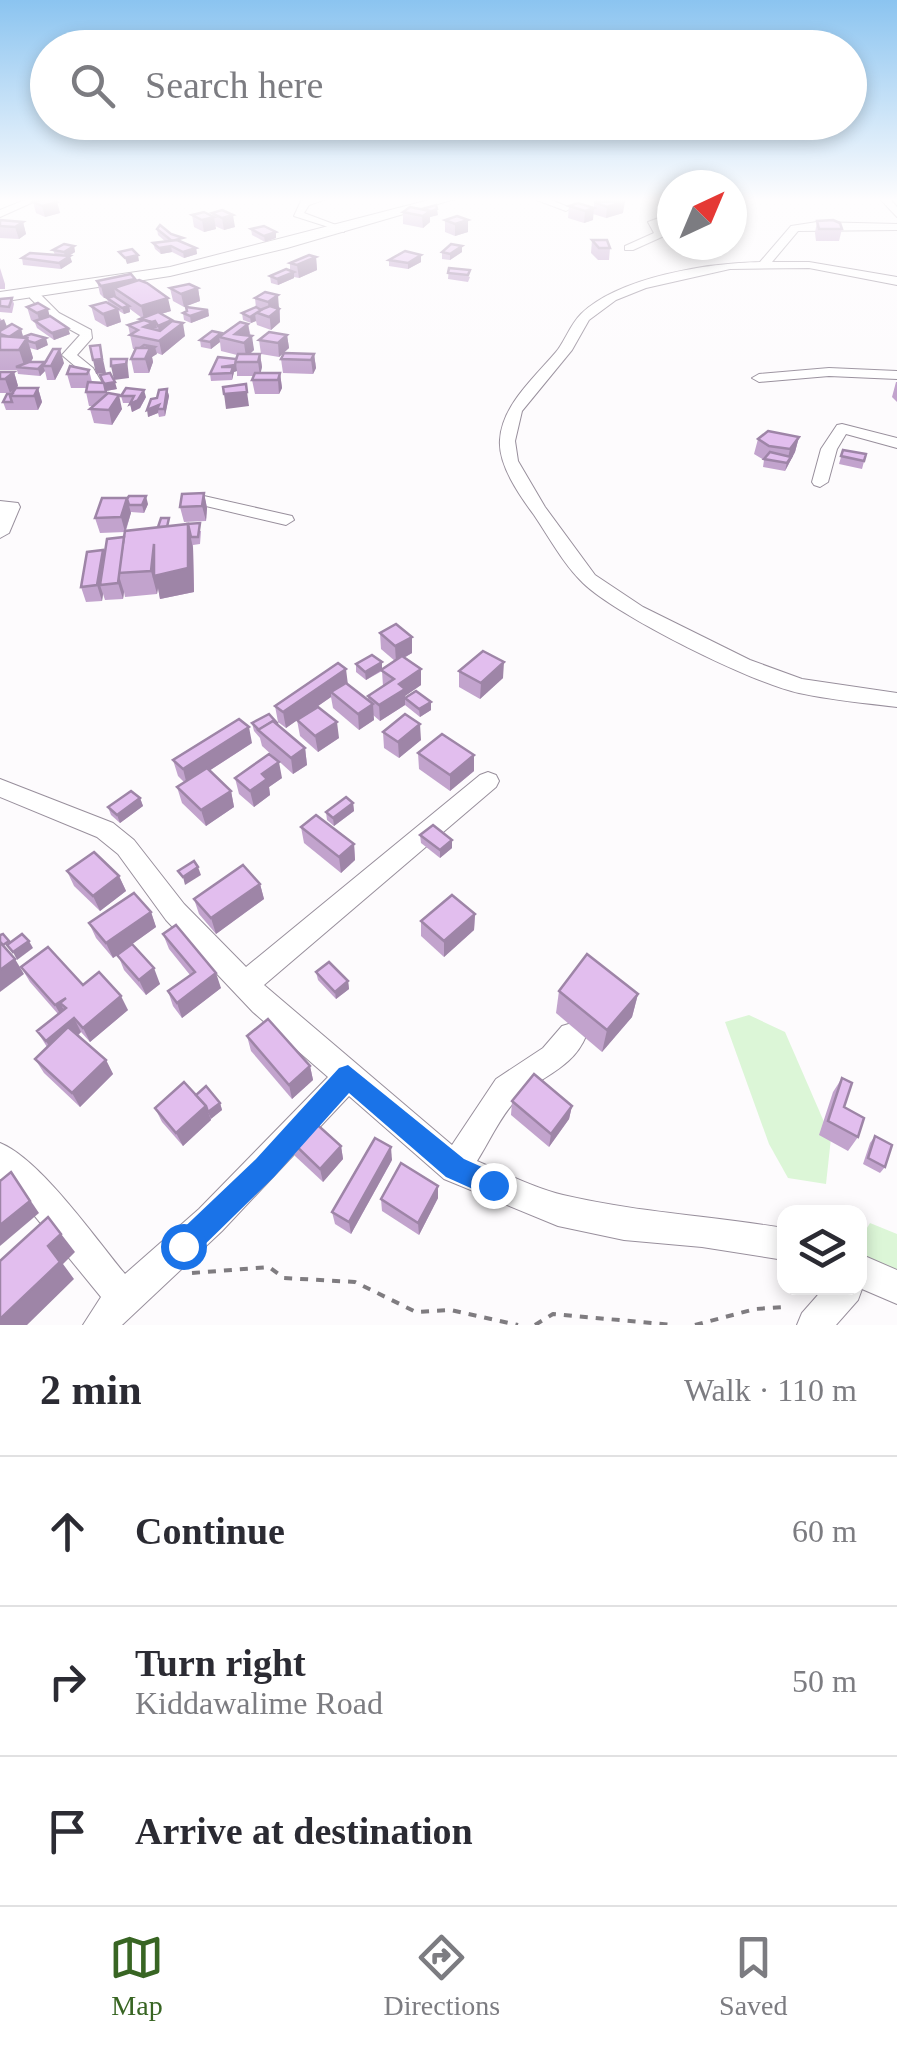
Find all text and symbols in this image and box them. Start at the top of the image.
search box [30,30,867,140]
icon: search [65,58,120,113]
text: Search here [145,64,323,106]
north arrow [657,170,747,260]
route end [471,1163,517,1209]
map controls [777,1205,867,1295]
button: layers [777,1205,867,1295]
route start [161,1224,207,1270]
text: 2 min [40,1367,142,1413]
text: Walk · 110 m [684,1372,857,1408]
icon: ahead [40,1504,95,1559]
text: Continue [135,1510,285,1552]
text: 60 m [792,1513,857,1549]
text: Turn right [135,1642,306,1684]
icon: right [40,1654,95,1709]
text: 50 m [792,1663,857,1699]
text: Kiddawalime Road [135,1685,383,1721]
icon: arrive [40,1804,95,1859]
text: Arrive at destination [135,1810,473,1852]
tab: Map [109,1930,164,2022]
tab: Directions [383,1930,500,2022]
tab: Saved [719,1930,788,2022]

